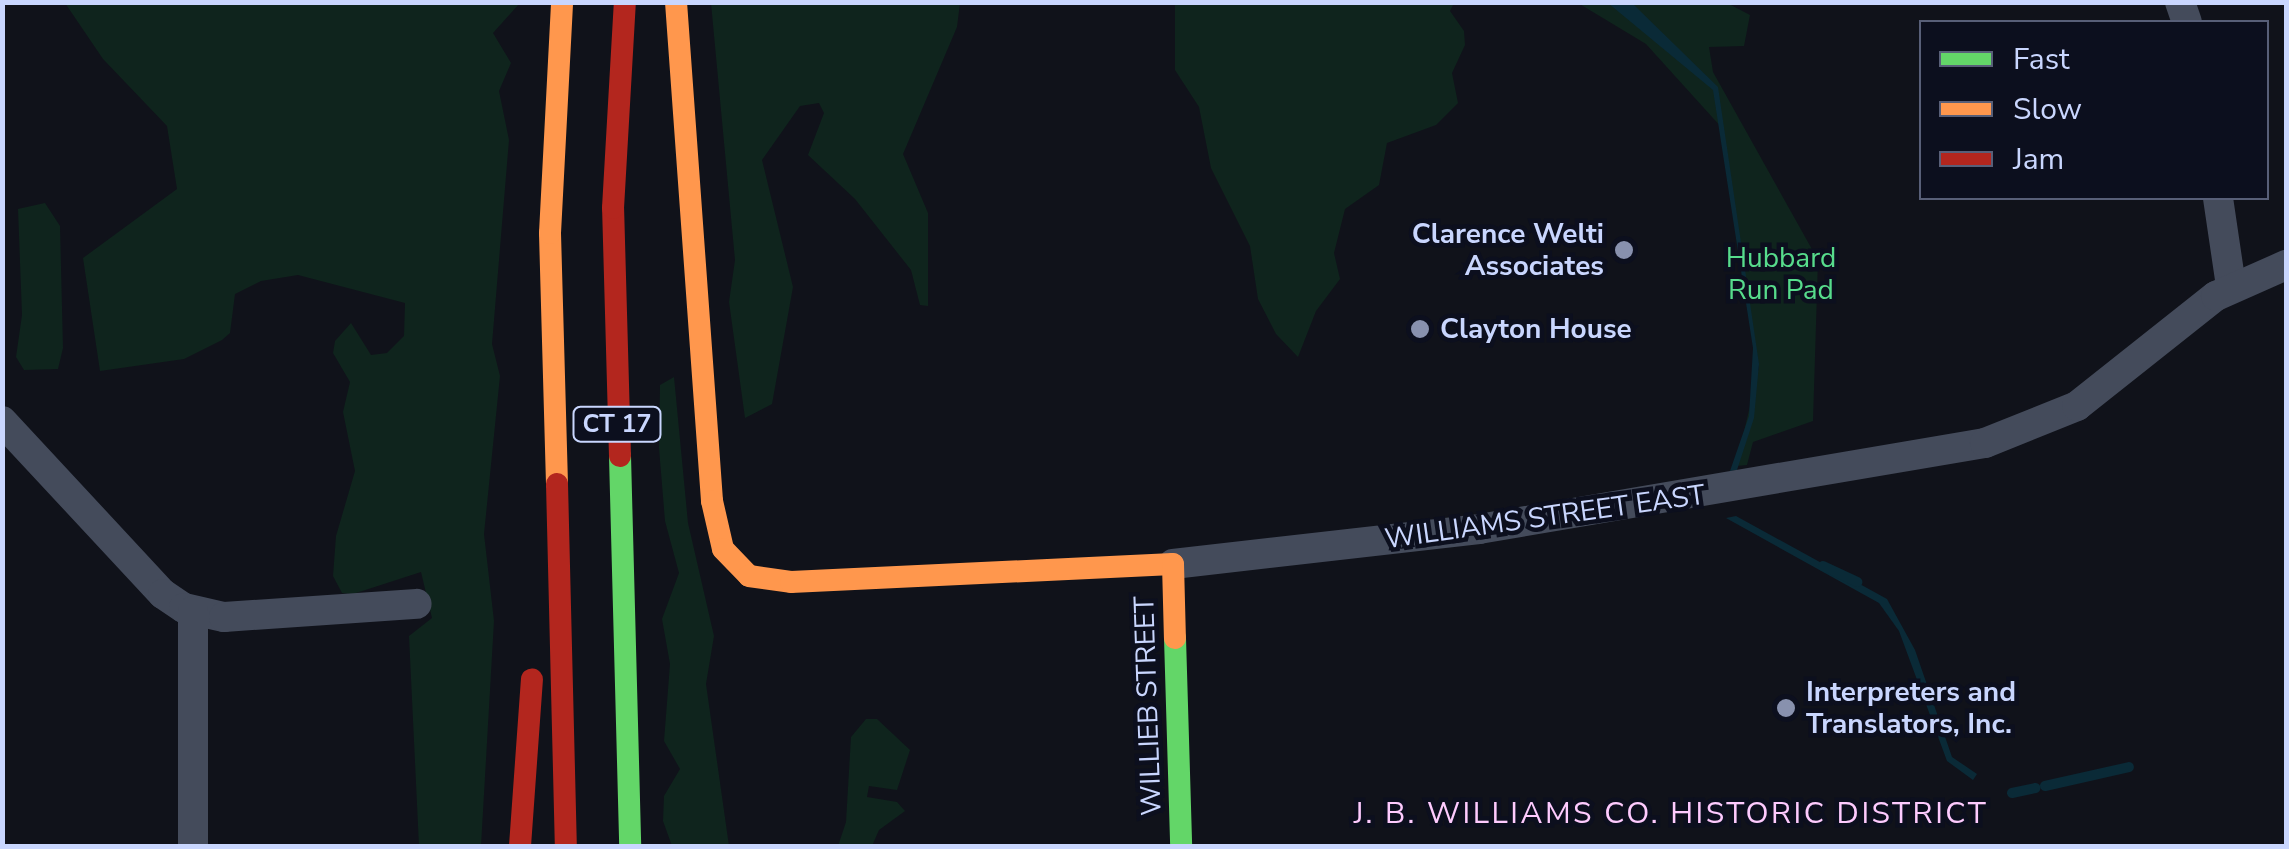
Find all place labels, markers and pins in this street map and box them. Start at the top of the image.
place label: Clarence Welti Associates [1412,217,1604,283]
marker: Clarence Welti Associates [1613,239,1635,261]
place label: Clayton House [1440,312,1632,346]
marker: Clayton House [1409,318,1431,340]
place label: Interpreters and Translators, Inc. [1806,675,2016,741]
marker: Interpreters and Translators, Inc. [1775,697,1797,719]

